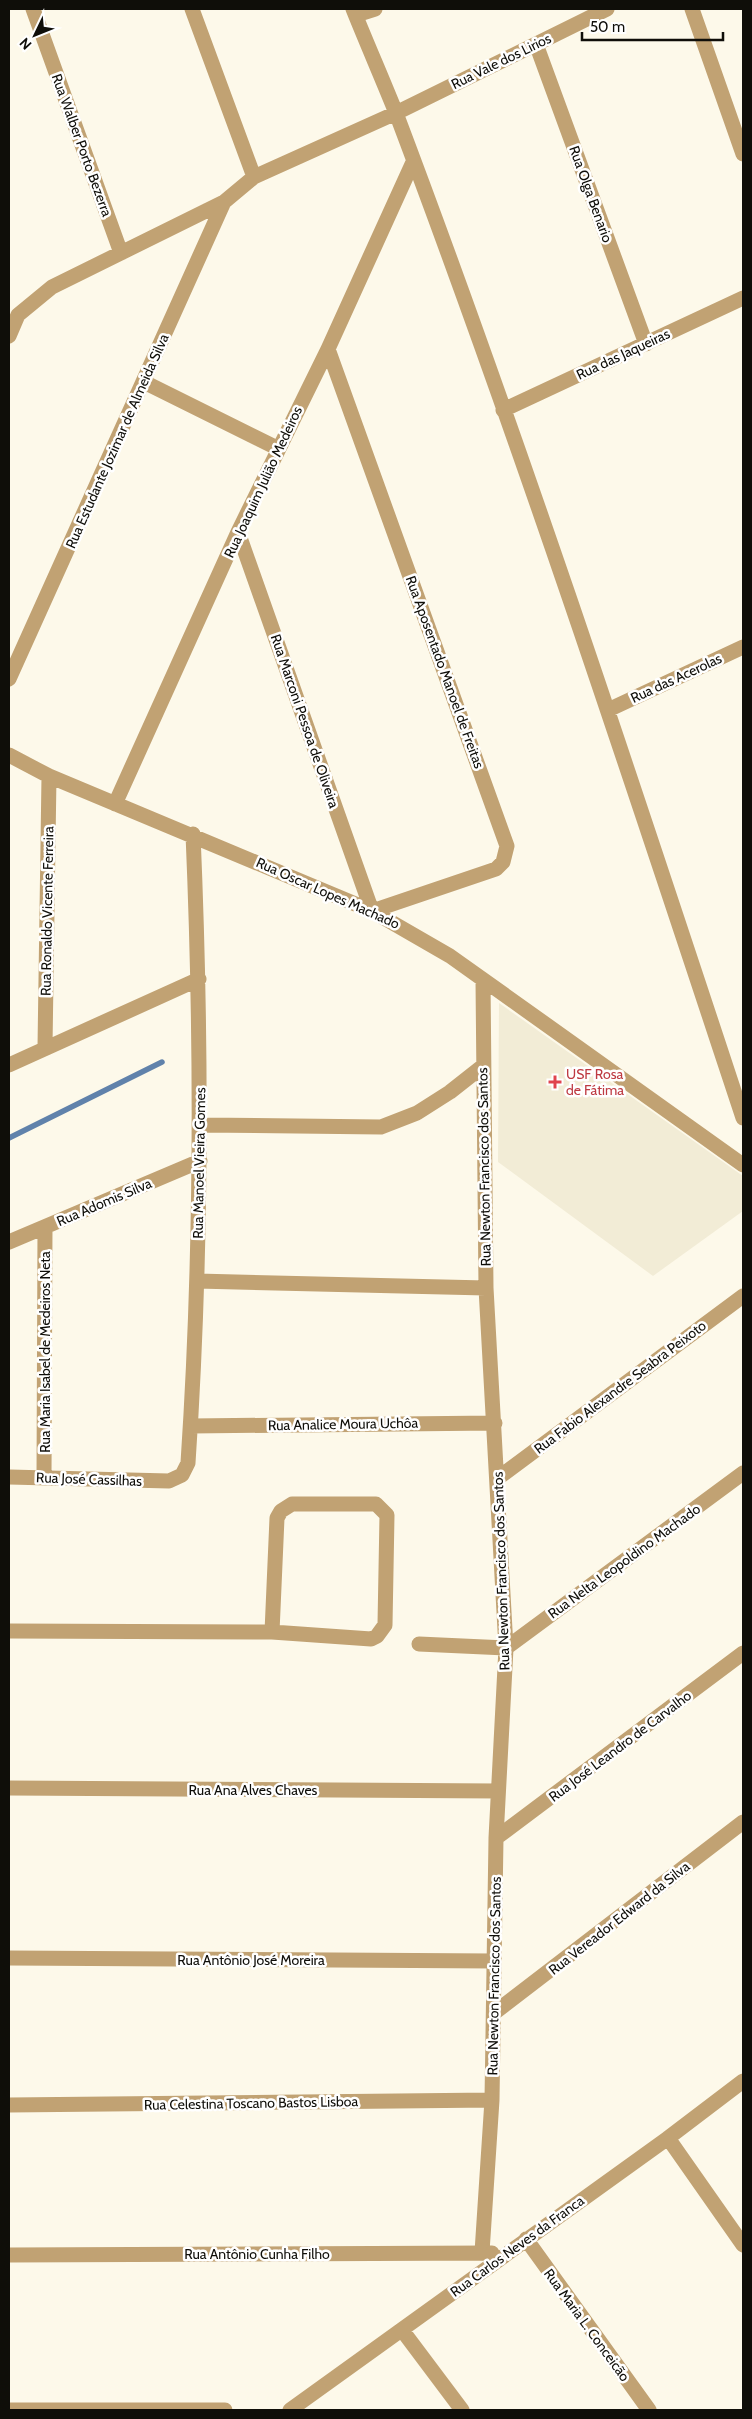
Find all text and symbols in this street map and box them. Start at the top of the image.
north arrow [10,10,60,60]
scale bar [582,10,723,42]
text: 50 m [590,18,625,36]
street label: Rua Vale dos Lirios [448,29,554,93]
text: N [16,34,35,54]
street label: Rua Walber Porto Bezerra [48,71,116,219]
street label: Rua Olga Benario [565,143,617,245]
street label: Rua das Jaqueiras [573,324,673,384]
street label: Rua Estudante Jozimar de Almeida Silva [61,331,173,551]
street label: Rua Joaquim Julião Medeiros [220,403,306,561]
street label: Rua Aposentado Manoel de Freitas [402,573,488,771]
street label: Rua Marconi Pessoa de Oliveira [267,632,343,811]
street label: Rua das Acerolas [628,649,725,707]
street label: Rua Ronaldo Vicente Ferreira [37,826,57,996]
street label: Rua Oscar Lopes Machado [253,853,403,933]
place label: USF Rosa de Fátima [566,1065,624,1099]
street label: Rua Newton Francisco dos Santos [473,1067,495,1267]
marker: USF Rosa de Fátima [548,1075,562,1089]
street label: Rua Manoel Vieira Gomes [189,1087,209,1239]
street label: Rua Adomis Silva [54,1174,154,1230]
street label: Rua Maria Isabel de Medeiros Neta [36,1251,54,1453]
street label: Rua Fabio Alexandre Seabra Peixoto [530,1316,710,1458]
street label: Rua Analice Moura Uchôa [268,1414,419,1434]
street label: Rua José Cassilhas [36,1468,142,1490]
street label: Rua Newton Francisco dos Santos [489,1471,513,1671]
street label: Rua Nelta Leopoldino Machado [544,1499,704,1622]
street label: Rua José Leandro de Carvalho [545,1686,695,1806]
street label: Rua Ana Alves Chaves [189,1781,318,1799]
street label: Rua Vereador Edward da Silva [545,1857,693,1979]
street label: Rua Newton Francisco dos Santos [483,1876,505,2076]
street label: Rua Antônio José Moreira [177,1951,325,1969]
street label: Rua Celestina Toscano Bastos Lisboa [144,2092,359,2114]
street label: Rua Carlos Neves da Franca [447,2191,588,2301]
street label: Rua Antônio Cunha Filho [184,2245,330,2263]
street label: Rua Maria L. Conceicão [540,2265,634,2385]

